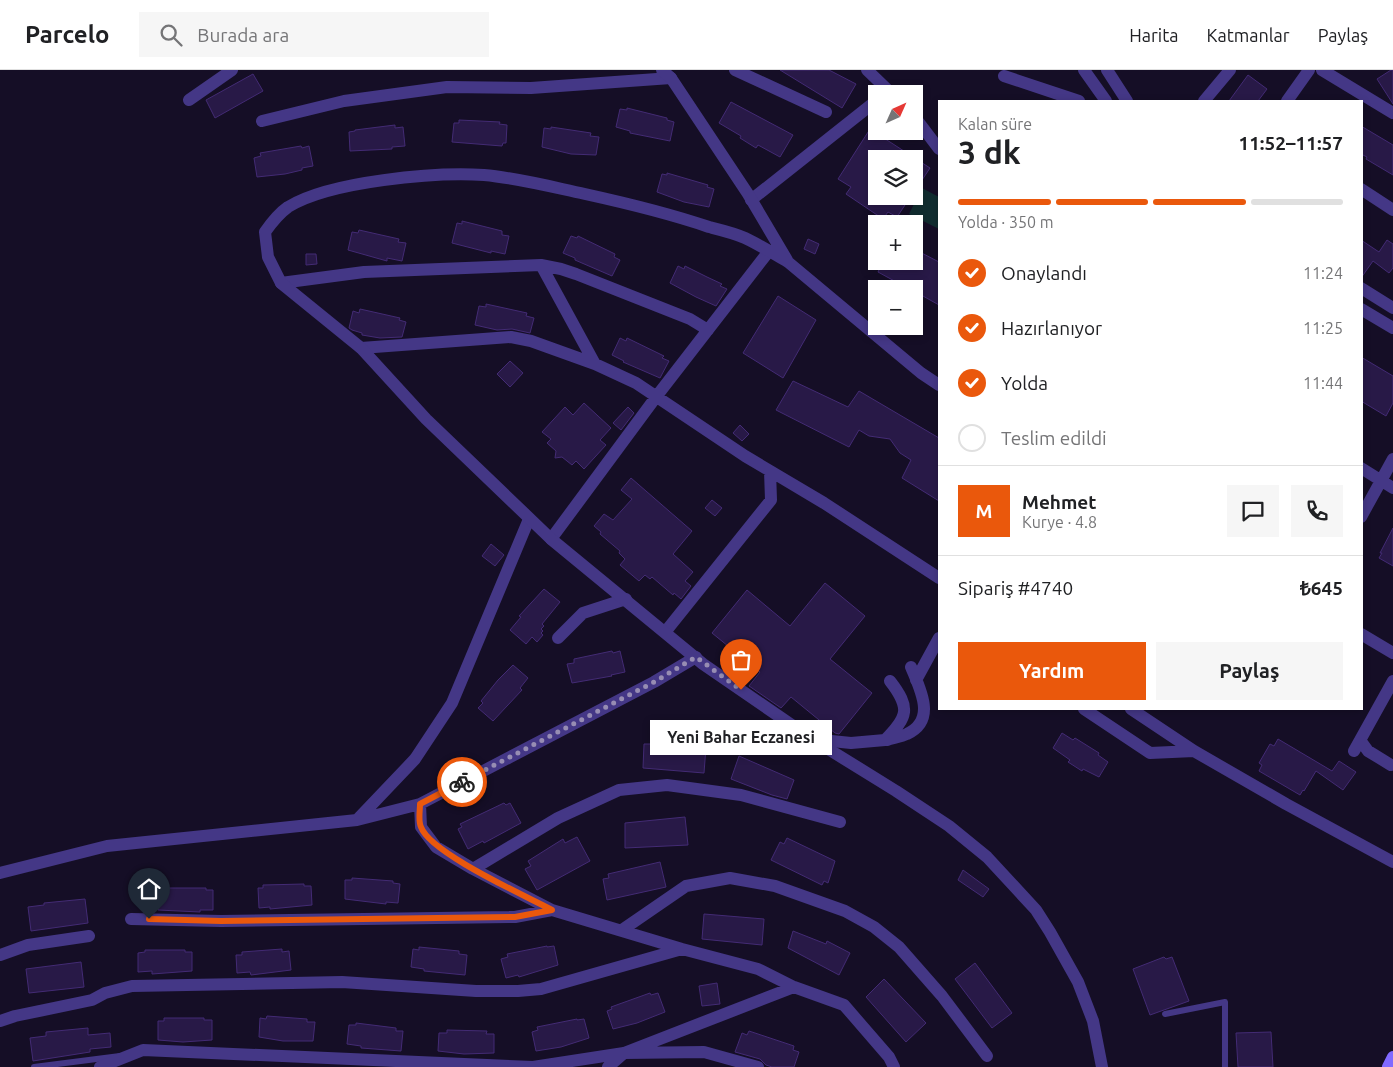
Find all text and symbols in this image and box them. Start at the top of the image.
search box [139,12,489,57]
text: Parcelo [25,21,109,48]
icon: search [157,21,185,49]
text: Burada ara [197,24,289,46]
text: Harita [1129,25,1179,45]
text: Katmanlar [1207,25,1290,45]
text: Paylaş [1318,25,1368,45]
north arrow [868,85,922,140]
map controls [868,85,923,335]
text: Kalan süre [958,115,1032,133]
text: 11:52–11:57 [1238,132,1343,154]
text: 3 dk [958,134,1021,170]
button: layers [868,150,923,205]
text: Yolda · 350 m [958,213,1054,231]
button: + [868,215,923,270]
icon: check [958,259,986,287]
text: Onaylandı [1001,262,1087,284]
text: 11:24 [1303,264,1343,282]
button: − [868,280,923,335]
icon: check [958,314,986,342]
text: Hazırlanıyor [1001,317,1102,339]
text: 11:25 [1303,319,1343,337]
icon: check [958,369,986,397]
text: Yolda [1001,372,1048,394]
text: 11:44 [1303,374,1343,392]
text: Teslim edildi [1001,427,1107,449]
button: chat [1227,485,1279,537]
button: phone [1291,485,1343,537]
text: Mehmet [1022,491,1096,513]
text: M [976,500,992,522]
text: Kurye · 4.8 [1022,513,1097,531]
text: Sipariş #4740 [958,577,1073,599]
text: ₺645 [1300,577,1343,599]
pin [720,639,762,690]
button: Yardım [958,642,1146,700]
button: Paylaş [1156,642,1343,700]
icon: bag [727,646,755,674]
callout: Yeni Bahar Eczanesi [650,720,832,755]
text: Yeni Bahar Eczanesi [667,728,815,746]
courier [437,757,487,807]
icon: bike [448,768,476,796]
pin [128,868,170,919]
icon: home [135,875,163,903]

